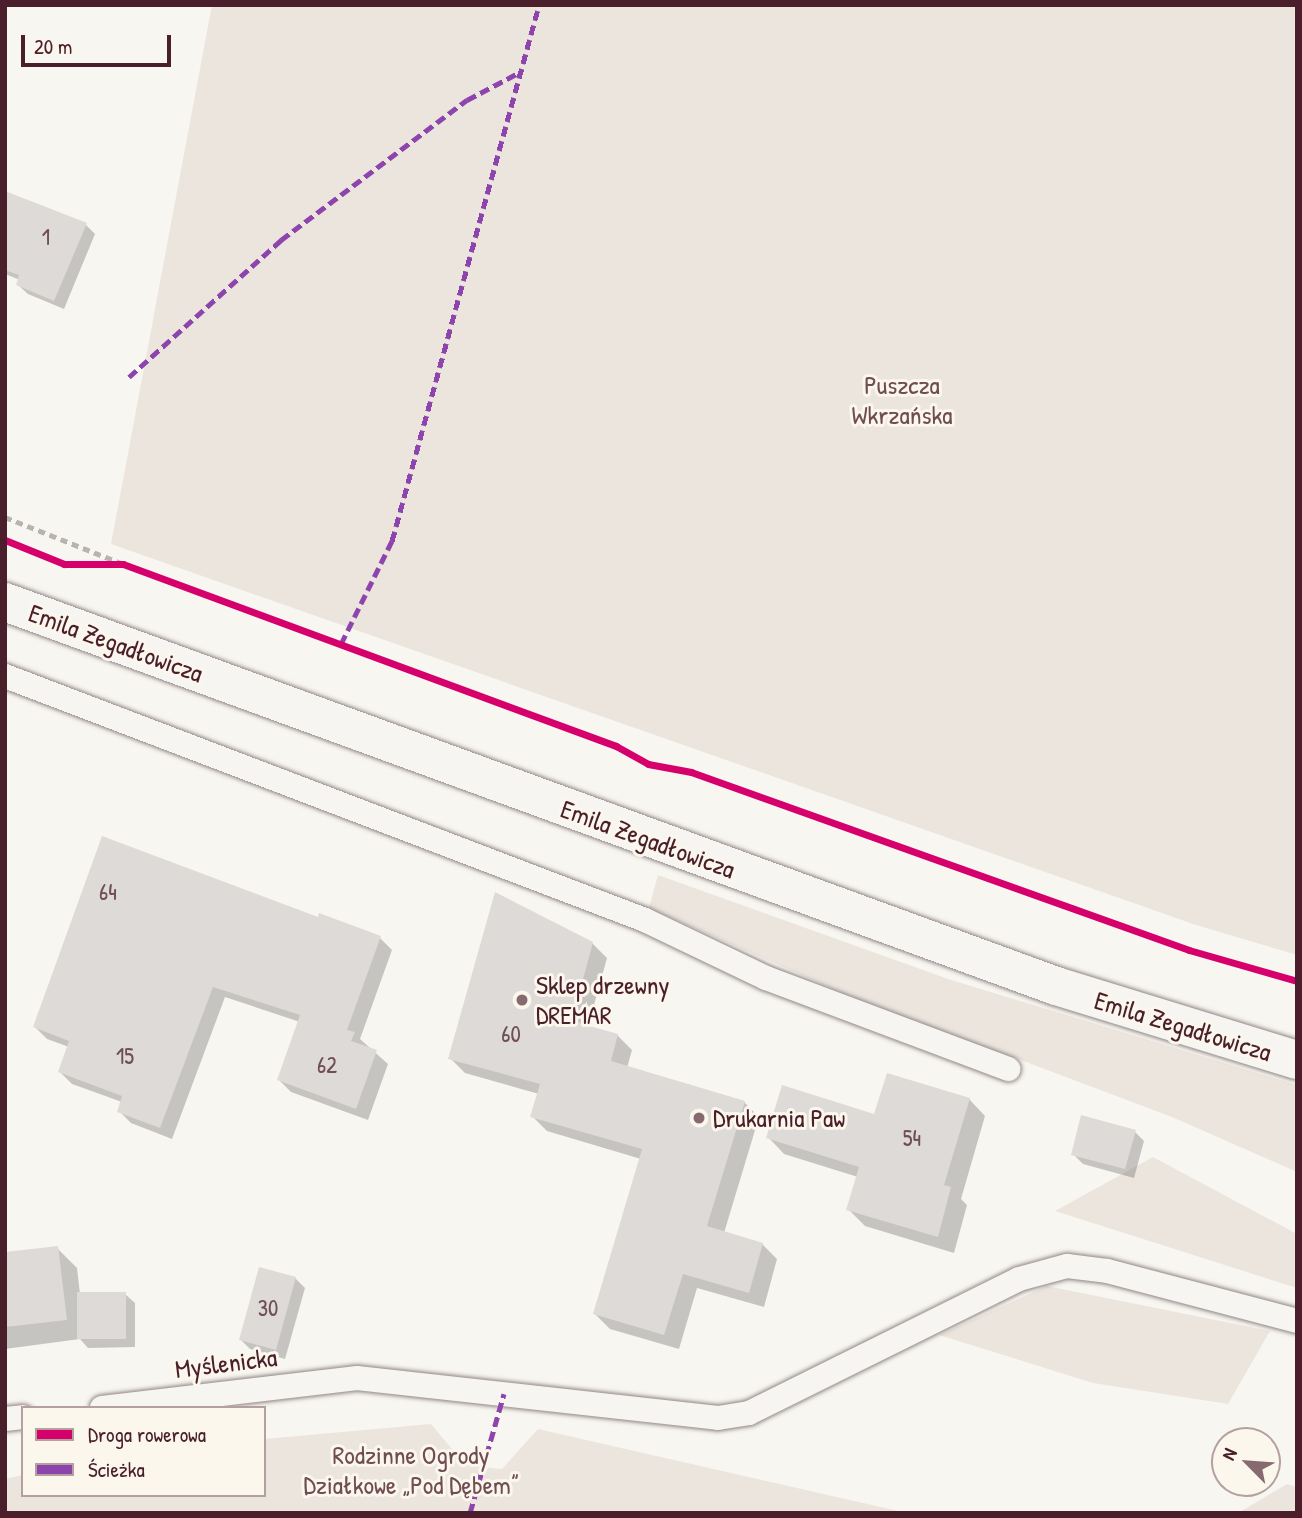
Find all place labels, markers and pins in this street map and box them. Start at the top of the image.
place label: Sklep drzewny DREMAR [536,969,670,1030]
marker: Sklep drzewny DREMAR [514,992,530,1008]
place label: Drukarnia Paw [713,1102,845,1134]
marker: Drukarnia Paw [691,1110,707,1126]

